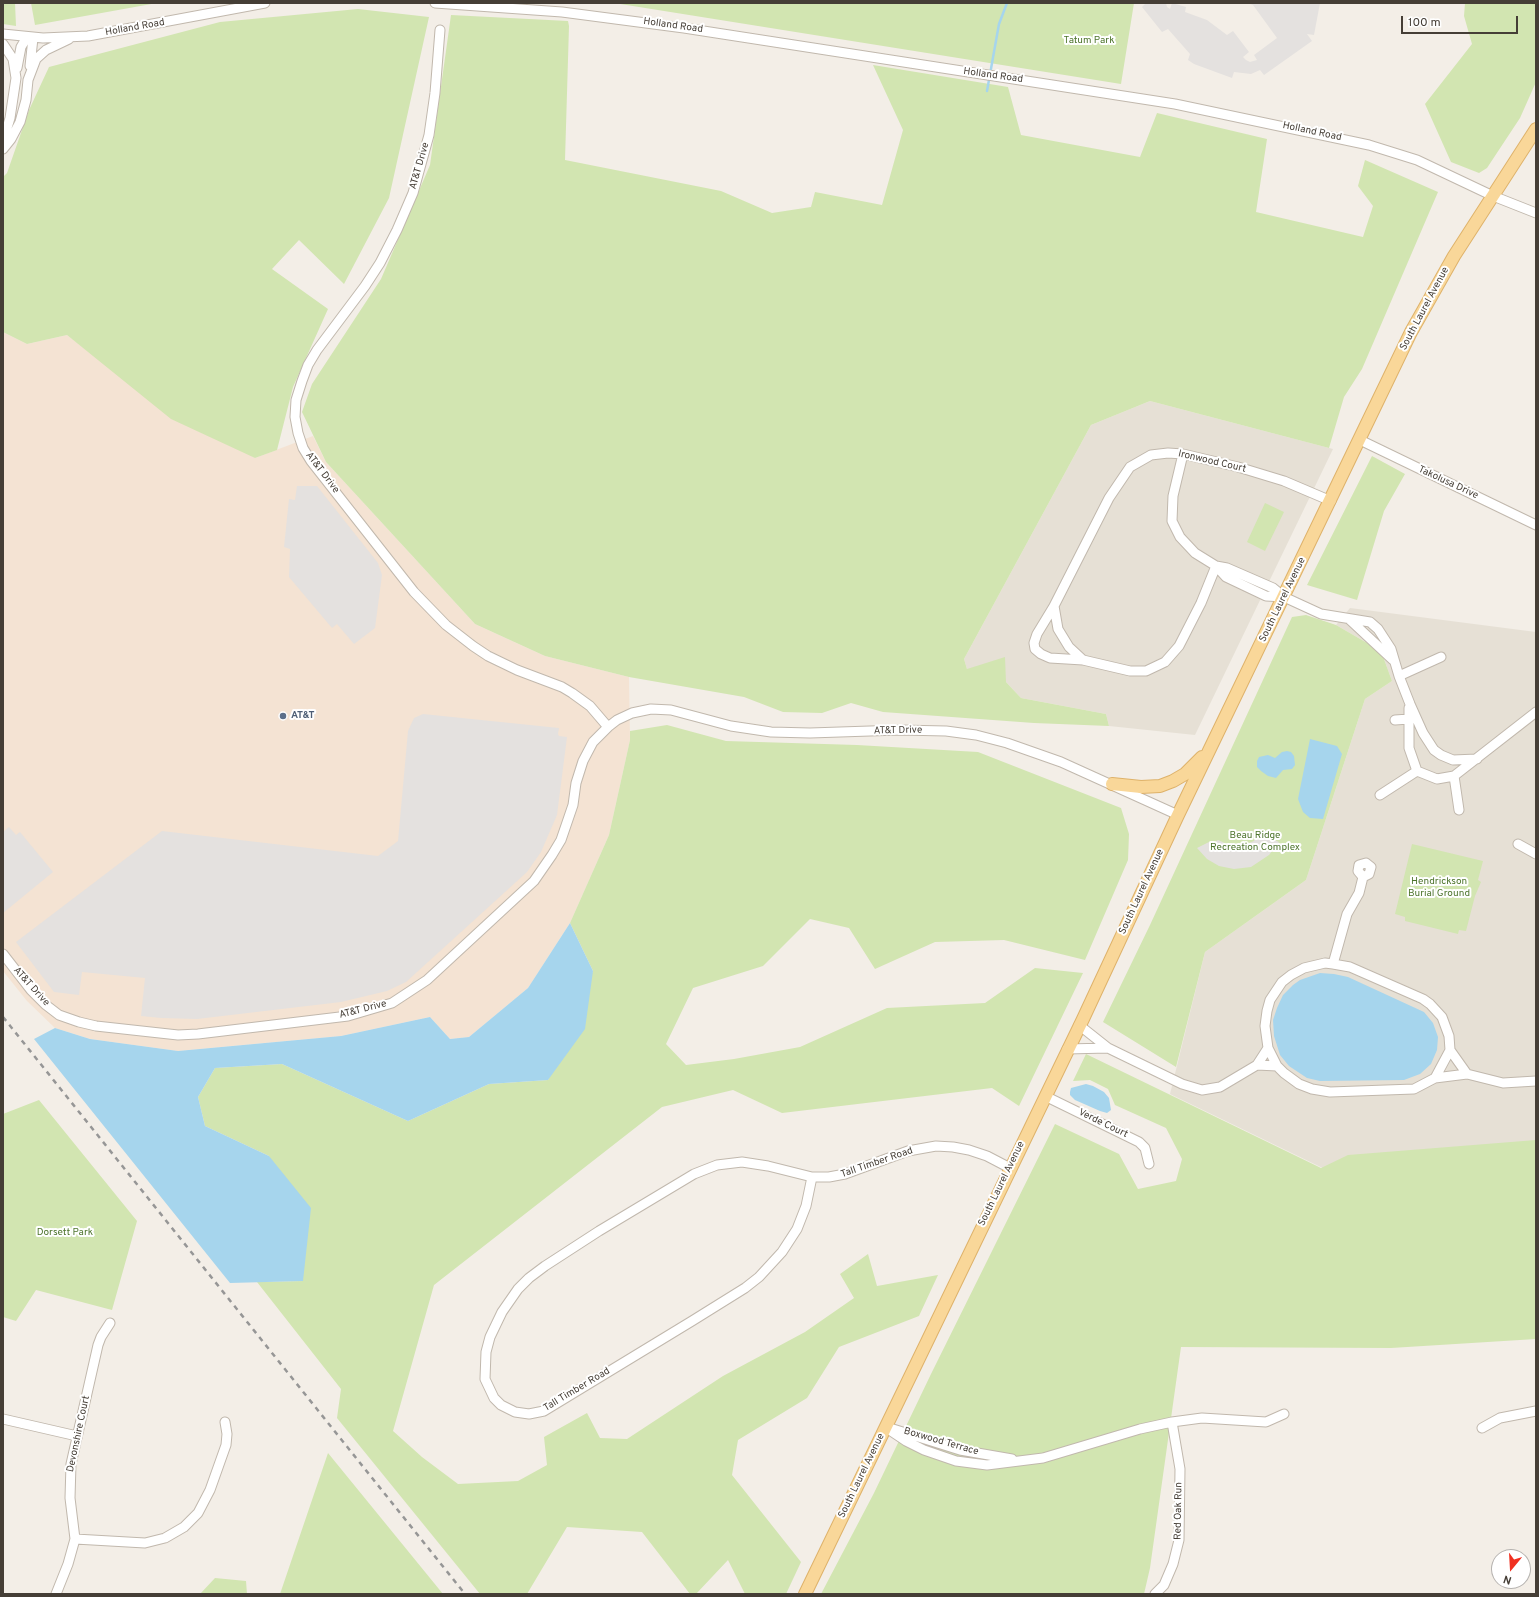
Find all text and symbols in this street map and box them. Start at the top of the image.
scale bar [1403,8,1520,34]
text: 100 m [1408,15,1441,31]
street label: Holland Road [642,16,704,36]
street label: Holland Road [104,17,166,39]
park label: Tatum Park [1064,35,1114,47]
street label: Holland Road [962,66,1024,86]
street label: Holland Road [1281,120,1343,144]
street label: AT&T Drive [408,141,432,191]
street label: South Laurel Avenue [1398,265,1452,353]
street label: Ironwood Court [1177,448,1247,476]
street label: AT&T Drive [303,450,341,496]
street label: Takolusa Drive [1416,464,1480,502]
street label: South Laurel Avenue [1257,556,1309,644]
place label: AT&T [291,710,315,722]
marker: AT&T [278,711,288,721]
street label: AT&T Drive [874,725,922,737]
park label: Beau Ridge Recreation Complex [1210,830,1300,854]
street label: South Laurel Avenue [1117,848,1167,936]
park label: Hendrickson Burial Ground [1408,876,1470,900]
street label: AT&T Drive [10,965,52,1009]
street label: AT&T Drive [338,998,388,1022]
street label: Verde Court [1076,1107,1130,1141]
street label: South Laurel Avenue [976,1140,1028,1228]
street label: Tall Timber Road [839,1145,915,1181]
park label: Dorsett Park [37,1227,93,1239]
street label: Tall Timber Road [542,1365,612,1415]
street label: Devonshire Court [65,1395,93,1473]
street label: Boxwood Terrace [902,1426,980,1458]
street label: South Laurel Avenue [836,1432,888,1520]
street label: Red Oak Run [1172,1482,1186,1540]
north arrow [1491,1549,1531,1589]
text: N [1502,1572,1514,1587]

